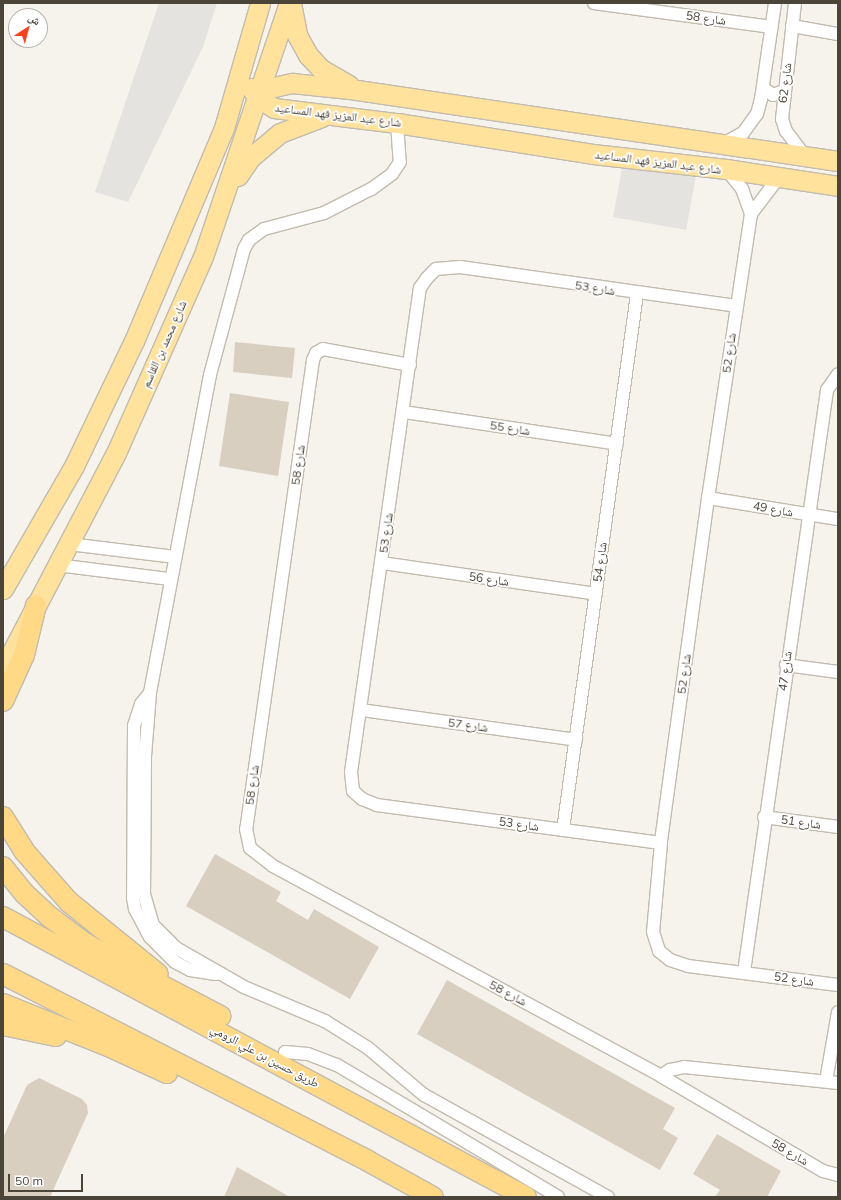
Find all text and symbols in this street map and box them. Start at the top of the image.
north arrow [8,8,48,48]
street label: شارع 58 [685,8,727,28]
text: ش [26,10,43,28]
street label: شارع 62 [775,62,795,104]
street label: شارع عبد العزيز فهد المساعيد [274,100,402,130]
street label: شارع عبد العزيز فهد المساعيد [594,147,722,177]
street label: شارع 53 [574,278,616,298]
street label: شارع محمد بن القاسم [138,298,190,390]
street label: شارع 52 [719,332,739,374]
street label: شارع 55 [489,418,531,438]
street label: شارع 58 [288,444,308,486]
street label: شارع 49 [752,498,794,520]
street label: شارع 53 [376,512,396,554]
street label: شارع 54 [590,541,610,583]
street label: شارع 56 [468,569,510,589]
street label: شارع 47 [775,650,795,692]
street label: شارع 52 [674,653,694,695]
street label: شارع 57 [447,715,489,735]
street label: شارع 58 [242,764,262,806]
street label: شارع 51 [780,812,822,832]
street label: شارع 53 [498,814,540,834]
street label: شارع 52 [773,969,815,989]
street label: شارع 58 [487,977,529,1009]
street label: طريق حسين بن علي الرومي [208,1021,322,1091]
street label: شارع 58 [769,1136,811,1168]
scale bar [10,1166,85,1192]
text: 50 m [15,1173,43,1188]

